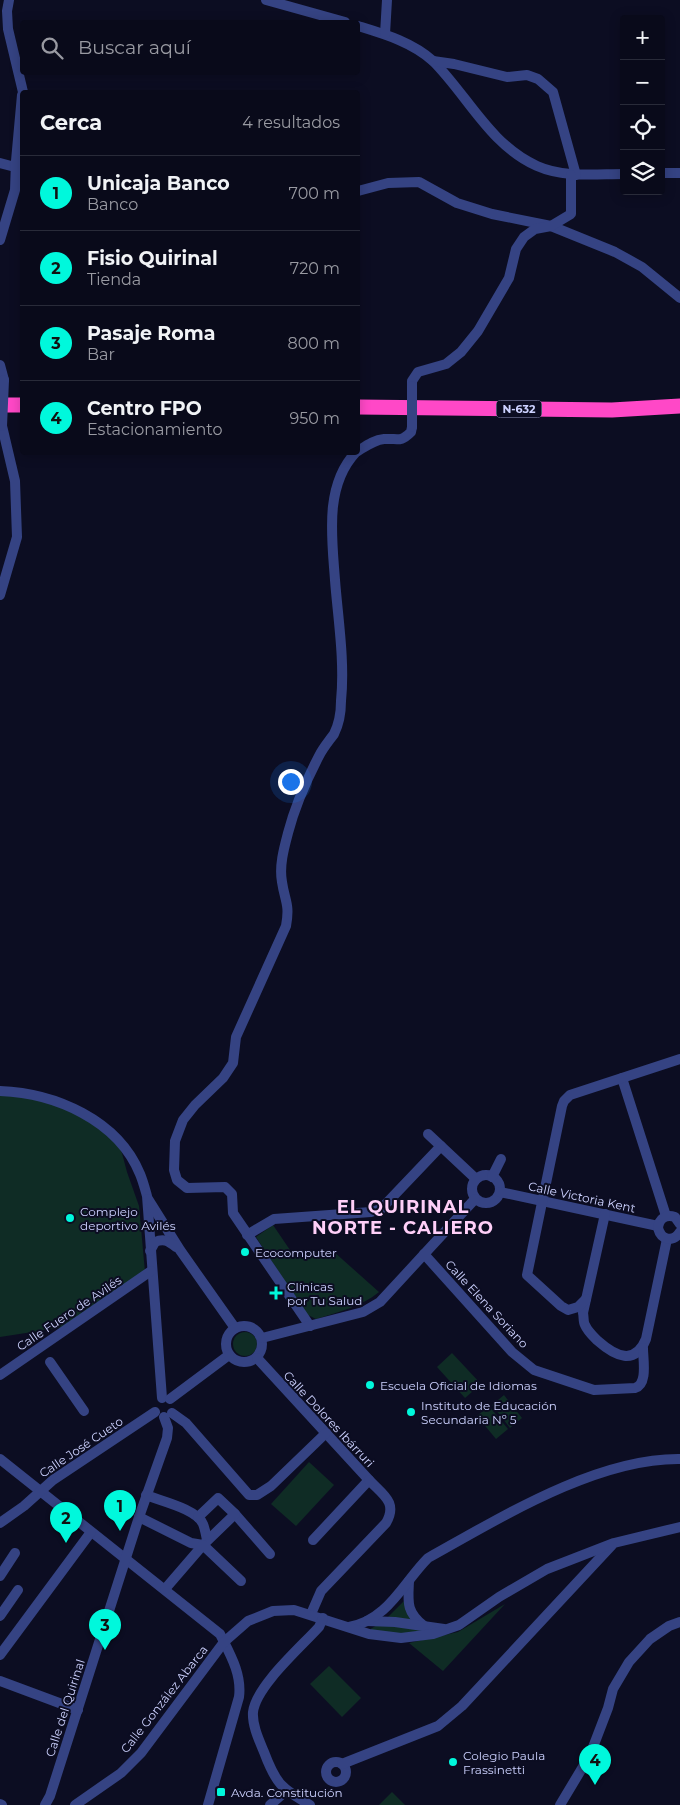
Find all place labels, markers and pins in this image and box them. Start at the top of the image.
place label: Complejo deportivo Avilés [80,1204,176,1233]
marker: Complejo deportivo Avilés [64,1212,76,1224]
place label: Ecocomputer [255,1245,337,1260]
marker: Ecocomputer [239,1246,251,1258]
place label: Clínicas por Tu Salud [287,1279,362,1308]
marker: Clínicas por Tu Salud [269,1286,283,1300]
place label: Escuela Oficial de Idiomas [380,1378,537,1393]
marker: Escuela Oficial de Idiomas [364,1379,376,1391]
place label: Instituto de Educación Secundaria Nº 5 [421,1398,557,1427]
marker: Instituto de Educación Secundaria Nº 5 [405,1406,417,1418]
pin: 1 [104,1490,136,1531]
pin: 2 [50,1502,82,1543]
pin: 3 [89,1609,121,1650]
pin: 4 [579,1744,611,1785]
place label: Colegio Paula Frassinetti [463,1748,545,1777]
marker: Colegio Paula Frassinetti [447,1756,459,1768]
place label: Avda. Constitución [231,1785,343,1800]
marker: Avda. Constitución [215,1786,227,1798]

